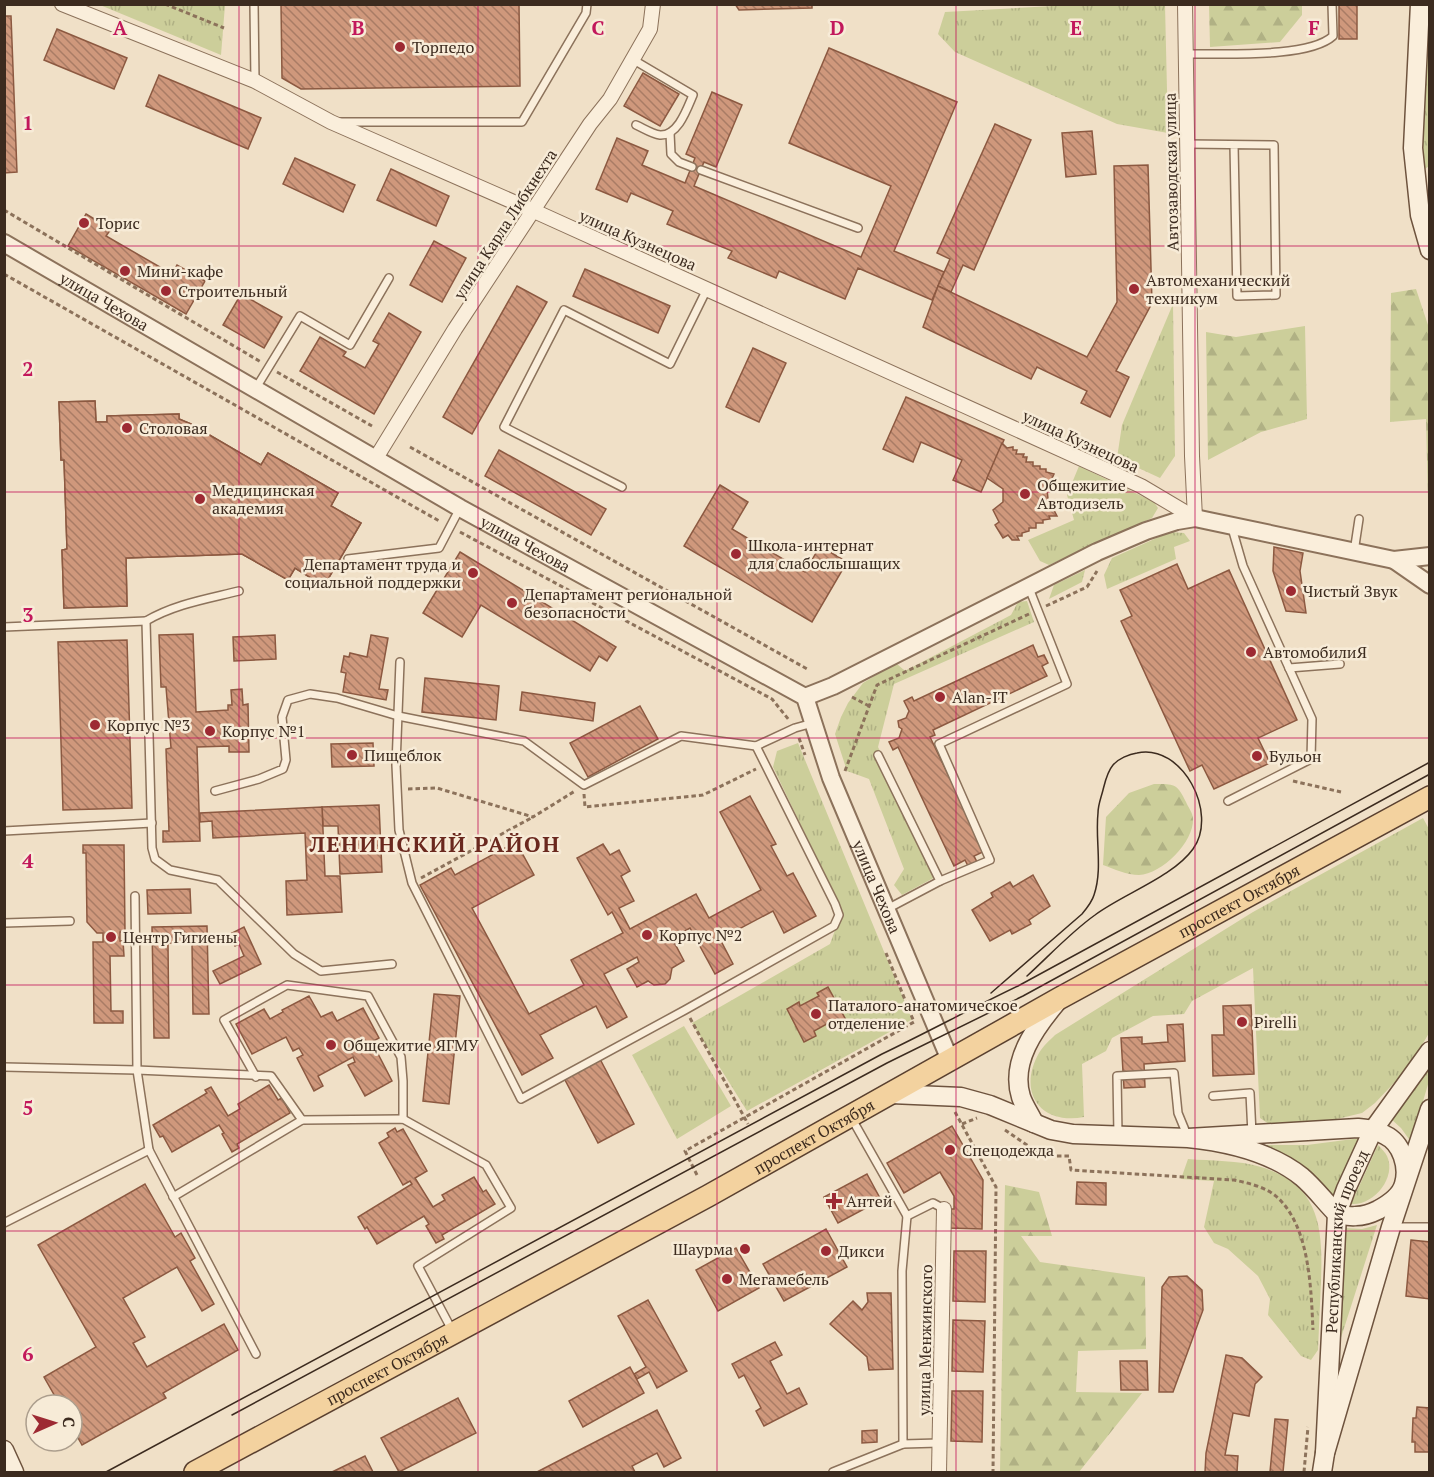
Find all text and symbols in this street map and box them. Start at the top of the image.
text: A [113,14,128,41]
text: B [352,14,365,41]
text: C [591,14,605,41]
text: D [830,14,844,41]
text: E [1070,14,1082,41]
text: F [1308,14,1320,41]
place label: Торпедо [412,36,474,58]
marker: Торпедо [393,40,407,54]
street label: Автозаводская улица [1159,93,1183,251]
text: 1 [22,109,34,136]
street label: улица Карла Либкнехта [448,145,562,304]
street label: улица Кузнецова [575,204,700,276]
place label: Торис [96,212,140,234]
marker: Торис [77,216,91,230]
place label: Мини-кафе [137,260,223,282]
marker: Мини-кафе [118,264,132,278]
street label: улица Чехова [55,266,153,336]
place label: Автомеханический техникум [1146,269,1290,309]
place label: Строительный [178,280,288,302]
marker: Автомеханический техникум [1127,282,1141,296]
marker: Строительный [159,284,173,298]
text: 2 [22,355,34,382]
street label: улица Кузнецова [1018,404,1143,478]
place label: Столовая [139,417,208,439]
marker: Столовая [120,421,134,435]
place label: Общежитие Автодизель [1037,474,1126,514]
place label: Медицинская академия [212,479,315,519]
marker: Общежитие Автодизель [1018,487,1032,501]
marker: Медицинская академия [193,492,207,506]
street label: улица Чехова [476,510,574,577]
place label: Школа-интернат для слабослышащих [748,534,901,574]
marker: Школа-интернат для слабослышащих [729,547,743,561]
place label: Департамент труда и социальной поддержки [285,553,461,593]
marker: Департамент труда и социальной поддержки [466,566,480,580]
place label: Чистый Звук [1303,580,1398,602]
place label: Департамент региональной безопасности [524,583,732,623]
marker: Чистый Звук [1284,584,1298,598]
marker: Департамент региональной безопасности [505,596,519,610]
text: 3 [22,601,34,628]
place label: АвтомобилиЯ [1263,641,1367,663]
marker: АвтомобилиЯ [1244,645,1258,659]
place label: Alan-IT [952,686,1008,708]
marker: Alan-IT [933,690,947,704]
place label: Корпус №3 [107,714,190,736]
marker: Корпус №3 [88,718,102,732]
place label: Корпус №1 [222,720,305,742]
marker: Корпус №1 [203,724,217,738]
place label: Пищеблок [364,744,442,766]
place label: Бульон [1269,745,1322,767]
marker: Пищеблок [345,748,359,762]
marker: Бульон [1250,749,1264,763]
district label: ЛЕНИНСКИЙ РАЙОН [308,829,561,858]
street label: улица Чехова [847,836,906,937]
text: 4 [22,847,34,874]
street label: проспект Октября [1174,859,1304,943]
place label: Корпус №2 [659,924,742,946]
place label: Центр Гигиены [123,926,237,948]
marker: Корпус №2 [640,928,654,942]
marker: Центр Гигиены [104,930,118,944]
place label: Паталого-анатомическое отделение [828,994,1018,1034]
marker: Паталого-анатомическое отделение [809,1007,823,1021]
place label: Pirelli [1254,1011,1297,1033]
marker: Pirelli [1235,1015,1249,1029]
place label: Общежитие ЯГМУ [343,1034,479,1056]
marker: Общежитие ЯГМУ [324,1038,338,1052]
text: 5 [22,1094,34,1121]
street label: проспект Октября [749,1094,878,1179]
place label: Спецодежда [962,1139,1054,1161]
marker: Спецодежда [943,1143,957,1157]
street label: Республиканский проезд [1320,1146,1374,1334]
place label: Антей [846,1190,893,1212]
marker: Антей [827,1194,841,1208]
place label: Шаурма [673,1238,733,1260]
place label: Дикси [838,1240,885,1262]
marker: Шаурма [738,1242,752,1256]
marker: Дикси [819,1244,833,1258]
street label: улица Менжинского [913,1264,937,1417]
place label: Мегамебель [739,1268,829,1290]
marker: Мегамебель [720,1272,734,1286]
street label: проспект Октября [322,1327,452,1411]
text: 6 [22,1340,34,1367]
north arrow [24,1393,84,1453]
text: С [58,1416,80,1428]

